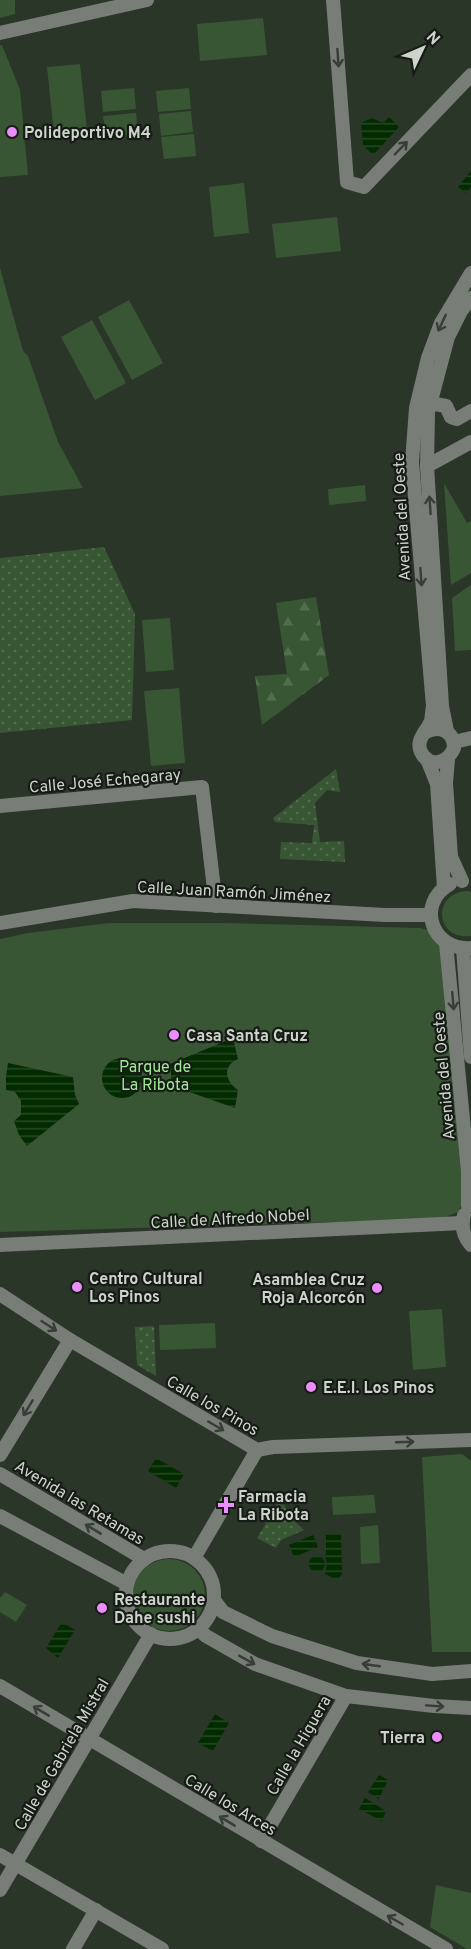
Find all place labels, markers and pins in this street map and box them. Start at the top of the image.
place label: Polideportivo M4 [24,124,151,144]
marker: Polideportivo M4 [5,125,19,139]
place label: Casa Santa Cruz [186,1027,308,1047]
marker: Casa Santa Cruz [167,1028,181,1042]
place label: Centro Cultural Los Pinos [89,1270,203,1308]
place label: Asamblea Cruz Roja Alcorcón [252,1271,365,1309]
marker: Centro Cultural Los Pinos [70,1280,84,1294]
marker: Asamblea Cruz Roja Alcorcón [370,1281,384,1295]
place label: E.E.I. Los Pinos [323,1379,434,1399]
marker: E.E.I. Los Pinos [304,1380,318,1394]
place label: Farmacia La Ribota [238,1488,309,1526]
marker: Farmacia La Ribota [219,1498,233,1512]
place label: Restaurante Dahe sushi [114,1591,205,1629]
marker: Restaurante Dahe sushi [95,1601,109,1615]
place label: Tierra [380,1729,425,1749]
marker: Tierra [430,1730,444,1744]

